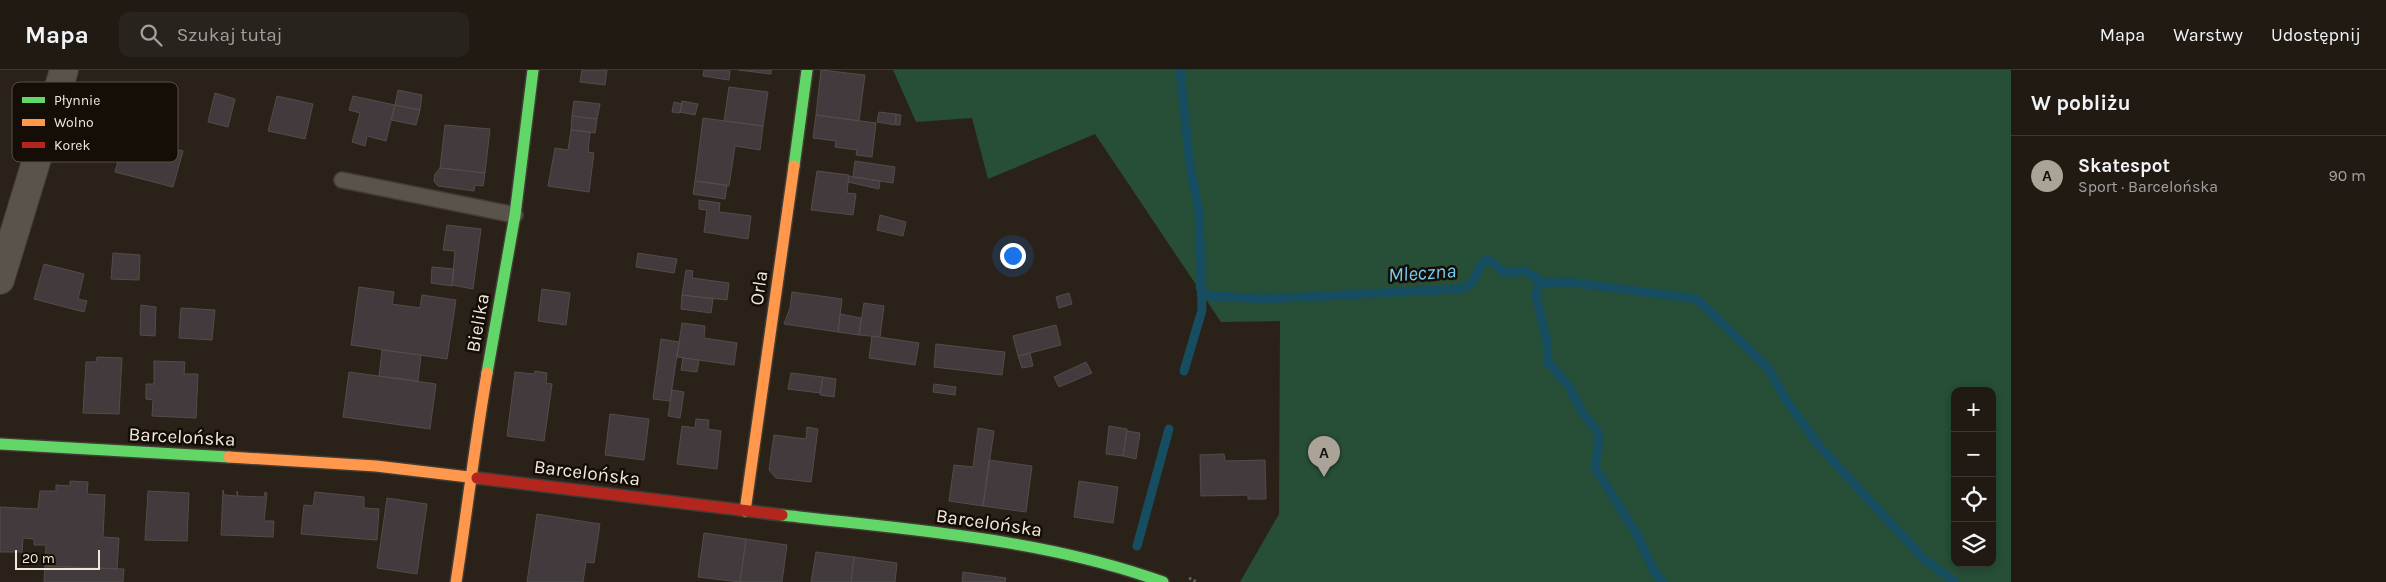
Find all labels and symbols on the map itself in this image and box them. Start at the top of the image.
legend [12,82,178,162]
text: Płynnie [54,92,100,109]
text: Wolno [54,114,94,131]
text: Korek [54,137,90,154]
your location [1000,243,1026,269]
water label: Mleczna [1387,259,1457,287]
street label: Orla [746,269,772,307]
street label: Bielika [462,292,494,354]
street label: Barcelońska [128,423,236,451]
pin: A [1308,436,1340,477]
street label: Barcelońska [533,456,641,490]
street label: Barcelońska [934,505,1044,541]
scale bar [15,547,100,570]

